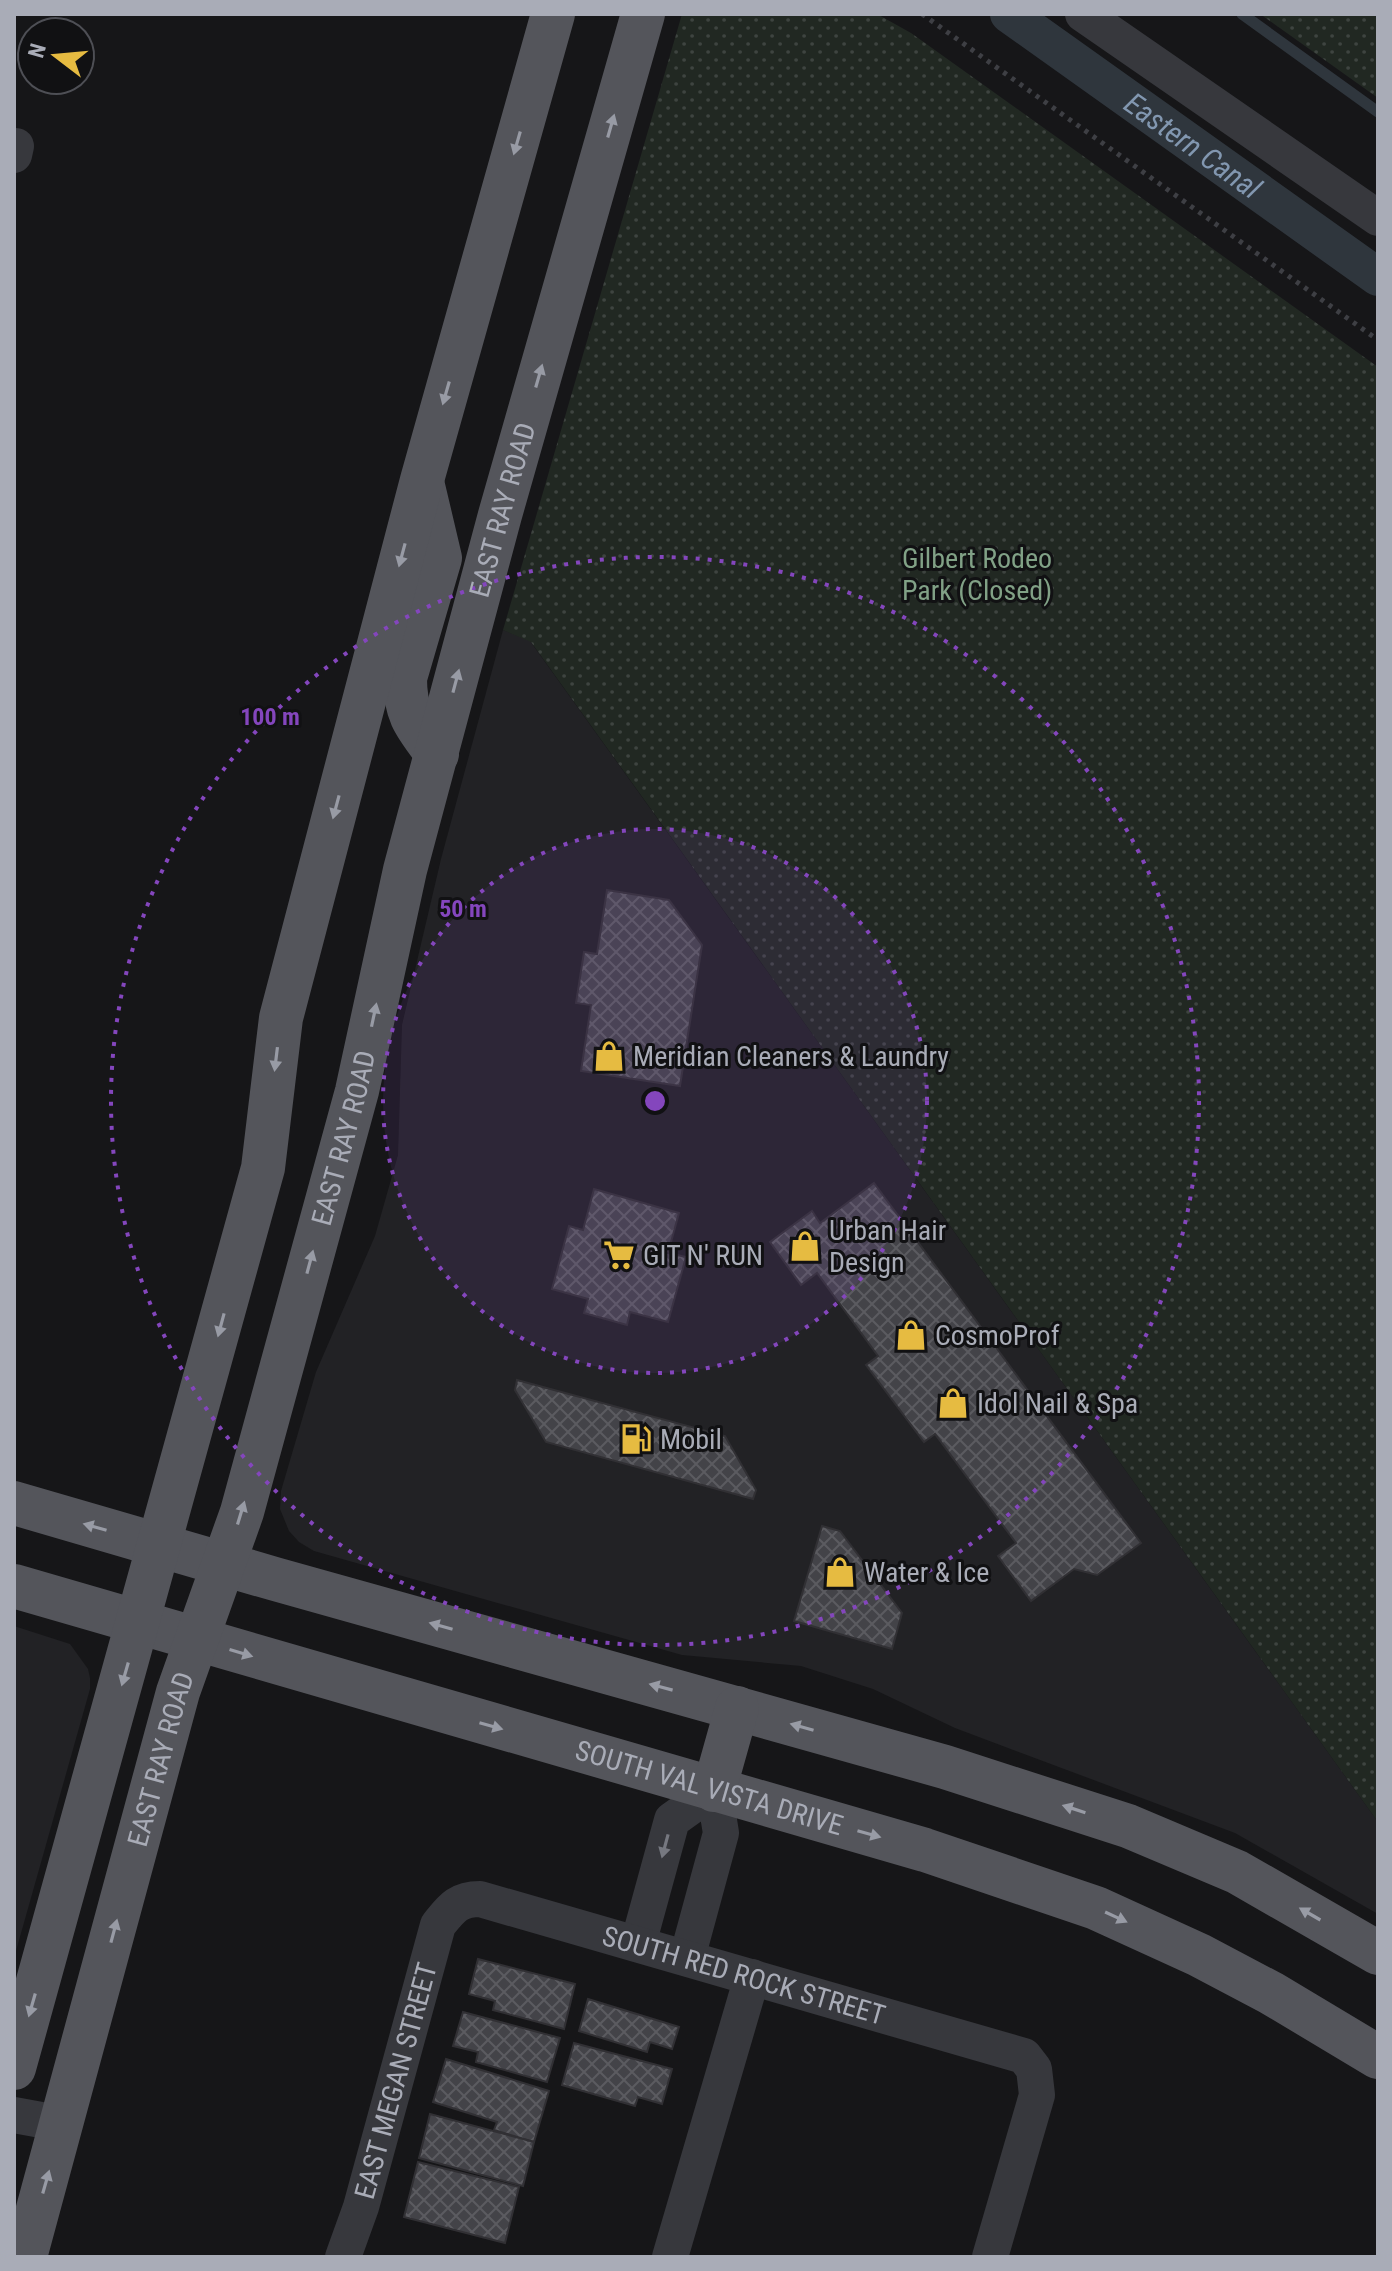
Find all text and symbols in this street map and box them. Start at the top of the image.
north arrow [16,16,96,96]
text: N [23,41,51,61]
water label: Eastern Canal [1118,85,1268,206]
one-way arrow [605,114,618,138]
one-way arrow [510,131,522,156]
one-way arrow [533,364,546,388]
one-way arrow [439,382,452,406]
street label: EAST RAY ROAD [462,419,542,601]
park label: Gilbert Rodeo Park (Closed) [902,542,1052,607]
one-way arrow [396,543,408,568]
one-way arrow [451,668,463,693]
text: 100 m [240,703,300,731]
one-way arrow [330,794,342,819]
text: 50 m [439,895,487,923]
one-way arrow [368,1002,381,1027]
shop icon: Meridian Cleaners & Laundry [592,1039,626,1073]
place label: Meridian Cleaners & Laundry [633,1040,949,1073]
one-way arrow [269,1047,282,1072]
street label: EAST RAY ROAD [305,1047,382,1229]
centre of rings [641,1087,669,1115]
place label: Urban Hair Design [829,1214,946,1279]
shop icon: Urban Hair Design [788,1229,822,1263]
supermarket icon: GIT N' RUN [602,1238,636,1272]
place label: GIT N' RUN [643,1239,763,1272]
one-way arrow [305,1250,317,1275]
one-way arrow [214,1312,226,1337]
shop icon: CosmoProf [894,1318,928,1352]
place label: CosmoProf [935,1319,1060,1352]
shop icon: Idol Nail & Spa [936,1386,970,1420]
place label: Idol Nail & Spa [977,1387,1138,1420]
fuel station icon: Mobil [619,1422,653,1456]
place label: Mobil [660,1423,722,1456]
one-way arrow [235,1501,248,1525]
one-way arrow [83,1520,108,1532]
shop icon: Water & Ice [823,1555,857,1589]
place label: Water & Ice [864,1556,989,1589]
one-way arrow [429,1619,453,1632]
one-way arrow [229,1647,253,1660]
one-way arrow [118,1663,131,1687]
street label: EAST RAY ROAD [120,1667,200,1850]
one-way arrow [649,1680,673,1693]
one-way arrow [478,1720,503,1732]
one-way arrow [789,1720,814,1732]
street label: SOUTH VAL VISTA DRIVE [572,1733,847,1842]
one-way arrow [1061,1802,1085,1814]
one-way arrow [858,1828,882,1841]
one-way arrow [658,1834,671,1858]
one-way arrow [1299,1907,1321,1921]
one-way arrow [1104,1910,1127,1924]
one-way arrow [109,1919,121,1944]
street label: SOUTH RED ROCK STREET [599,1919,889,2032]
street label: EAST MEGAN STREET [348,1959,443,2202]
one-way arrow [25,1994,38,2018]
one-way arrow [41,2169,53,2194]

